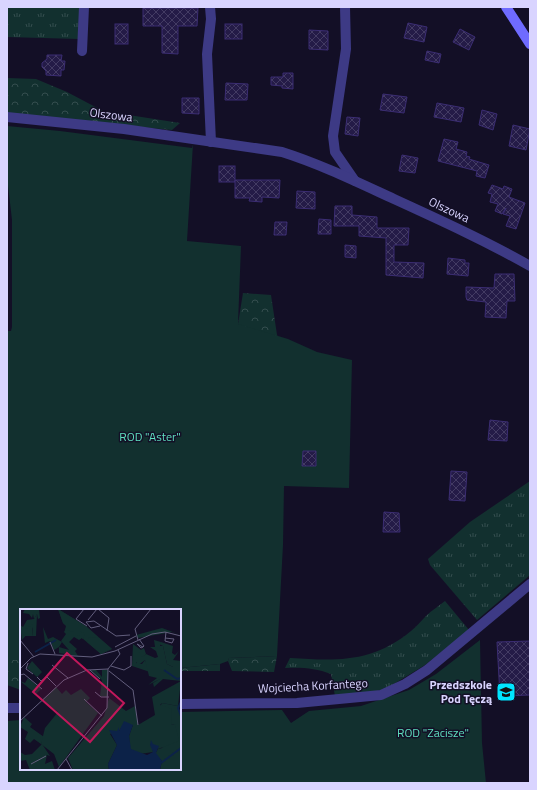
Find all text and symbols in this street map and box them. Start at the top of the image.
street label: Olszowa [89,102,134,127]
street label: Olszowa [426,192,473,227]
park label: ROD "Aster" [119,427,181,446]
inset map [20,609,181,770]
street label: Wojciecha Korfantego [258,673,368,698]
place label: Przedszkole Pod Tęczą [429,675,492,708]
school or university icon: Przedszkole Pod Tęczą [495,681,517,703]
park label: ROD "Zacisze" [397,723,469,742]

